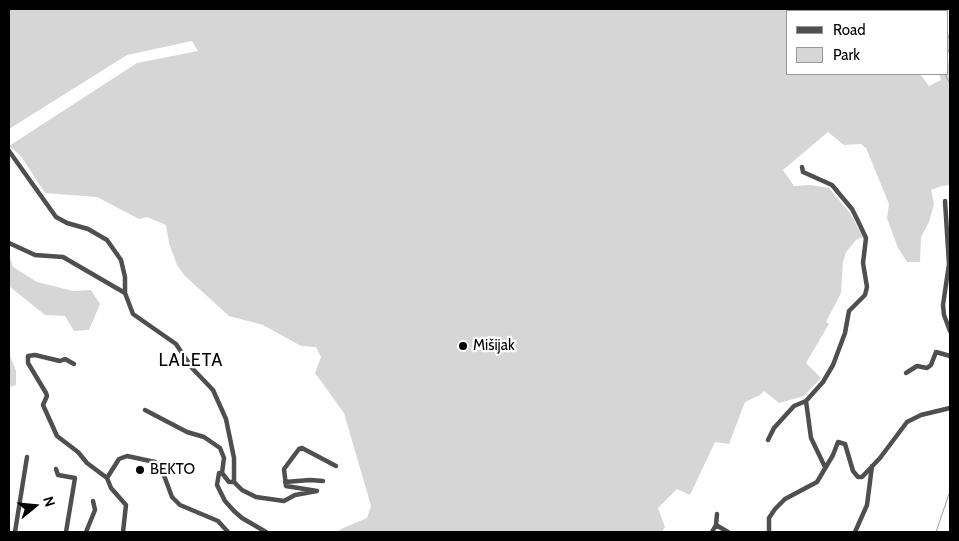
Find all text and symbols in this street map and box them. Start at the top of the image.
legend [786,10,949,75]
text: Road [833,21,866,39]
text: Park [833,46,860,64]
place label: Mišijak [473,337,515,355]
marker: Mišijak [457,340,469,352]
district label: LALETA [158,350,224,372]
place label: BEKTO [150,461,195,479]
marker: BEKTO [134,464,146,476]
north arrow [10,481,60,531]
text: N [39,494,59,509]

